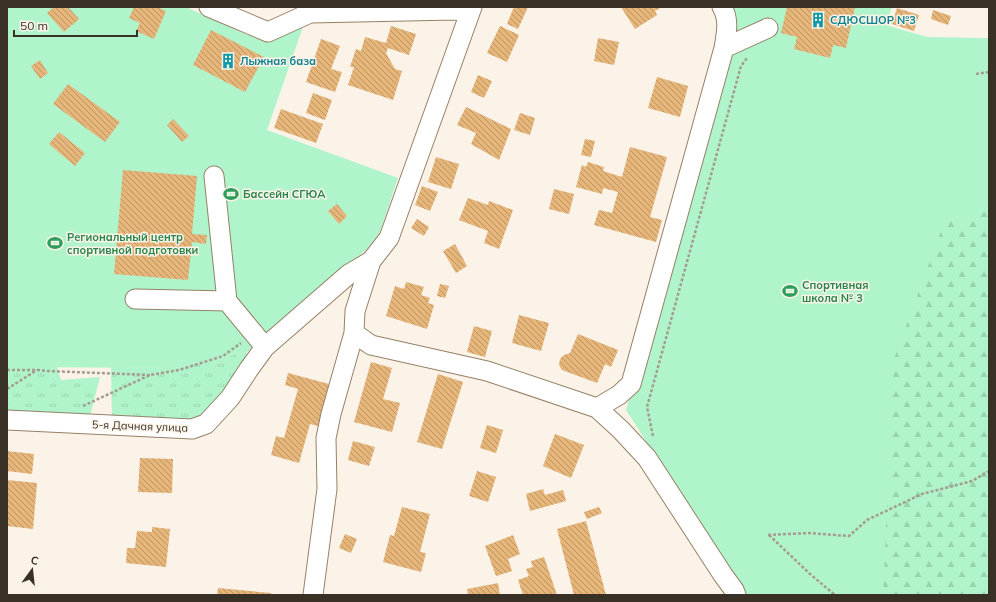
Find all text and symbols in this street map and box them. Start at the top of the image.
building icon: СДЮСШОР №3 [809,11,827,29]
scale bar [14,12,137,38]
place label: СДЮСШОР №3 [830,13,916,27]
text: 50 m [20,18,48,33]
building icon: Лыжная база [219,52,237,70]
place label: Лыжная база [240,54,316,68]
sports icon: Бассейн СГЮА [222,185,240,203]
place label: Бассейн СГЮА [243,187,326,201]
place label: Региональный центр спортивной подготовки [67,230,198,257]
sports icon: Региональный центр спортивной подготовки [46,234,64,252]
place label: Спортивная школа № 3 [802,278,868,305]
sports icon: Спортивная школа № 3 [781,282,799,300]
street label: 5-я Дачная улица [92,417,188,435]
north arrow [12,550,52,590]
text: С [29,553,40,568]

